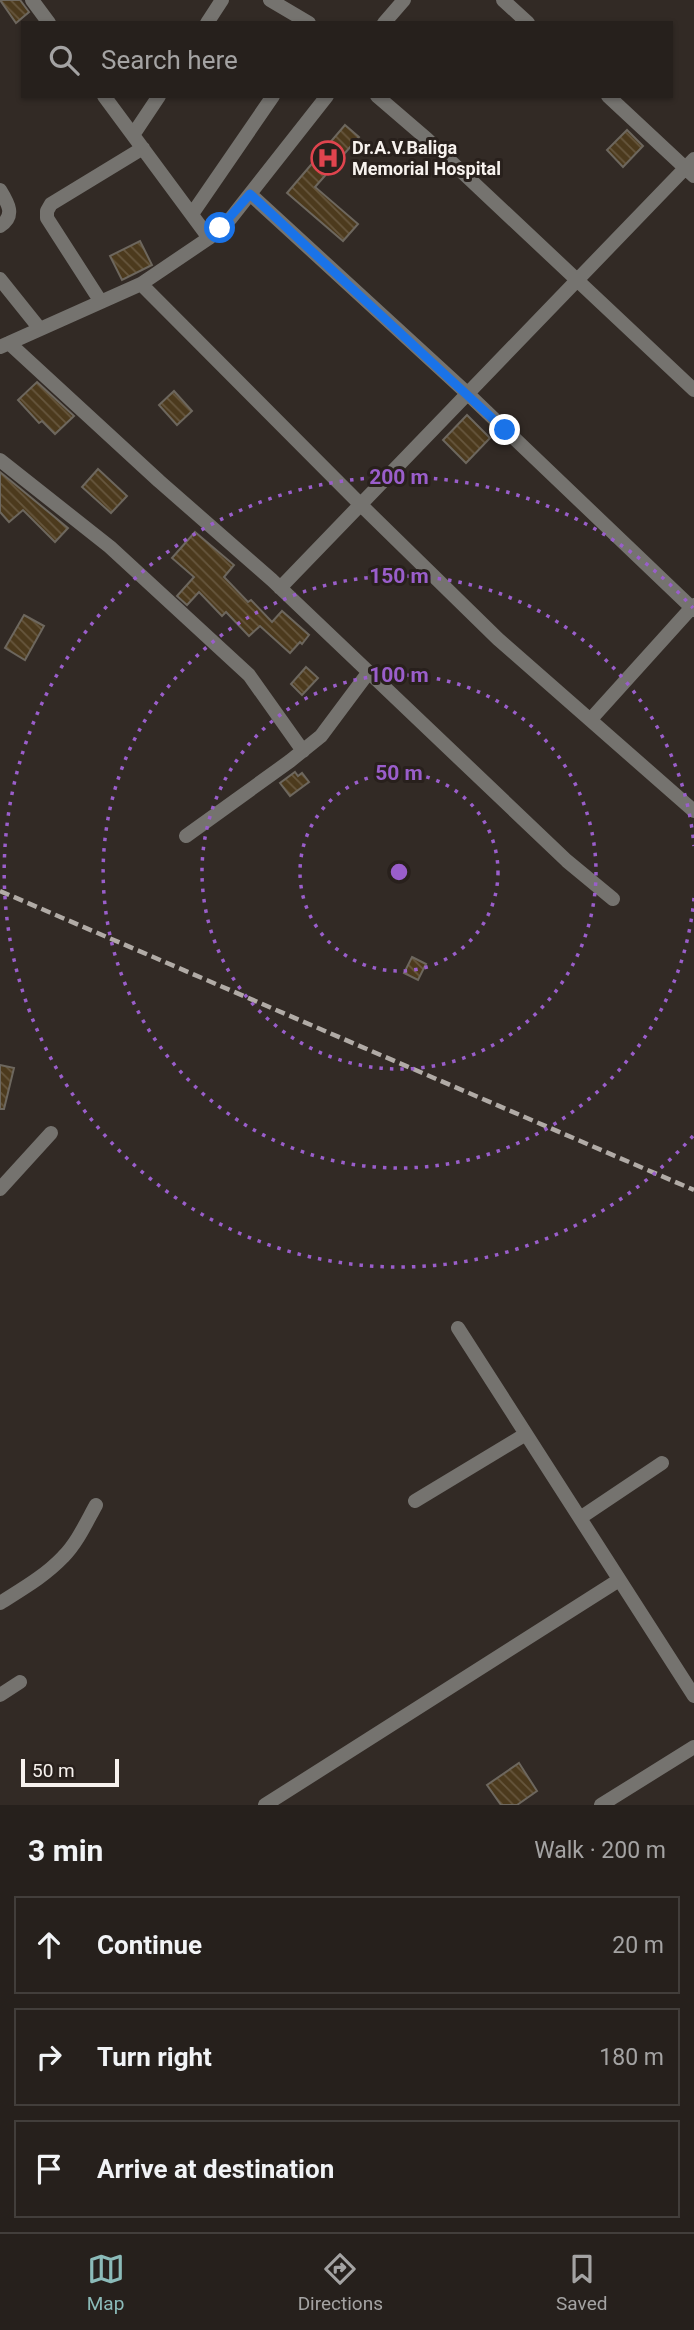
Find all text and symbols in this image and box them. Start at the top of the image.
search box [21,21,673,98]
icon: search [45,41,83,79]
text: Search here [101,45,238,75]
place label: Dr.A.V.Baliga Memorial Hospital [352,137,501,179]
hospital icon: Dr.A.V.Baliga Memorial Hospital [309,139,347,177]
route start [204,212,235,243]
route end [489,414,520,445]
text: 200 m [369,465,429,489]
text: 150 m [369,564,429,588]
text: 100 m [369,663,429,687]
text: 50 m [375,761,423,785]
centre of rings [387,860,411,884]
scale bar [21,1756,119,1788]
text: 50 m [32,1759,75,1782]
text: 3 min [28,1833,103,1868]
text: Walk · 200 m [534,1837,666,1864]
icon: ahead [30,1926,68,1964]
text: Continue [97,1930,202,1960]
text: 20 m [612,1932,664,1959]
icon: right [30,2038,68,2076]
text: Turn right [97,2042,212,2072]
text: 180 m [599,2044,664,2071]
icon: arrive [30,2150,68,2188]
text: Arrive at destination [97,2154,334,2184]
tab: Map [87,2250,125,2315]
tab: Directions [298,2250,383,2315]
tab: Saved [556,2250,607,2315]

